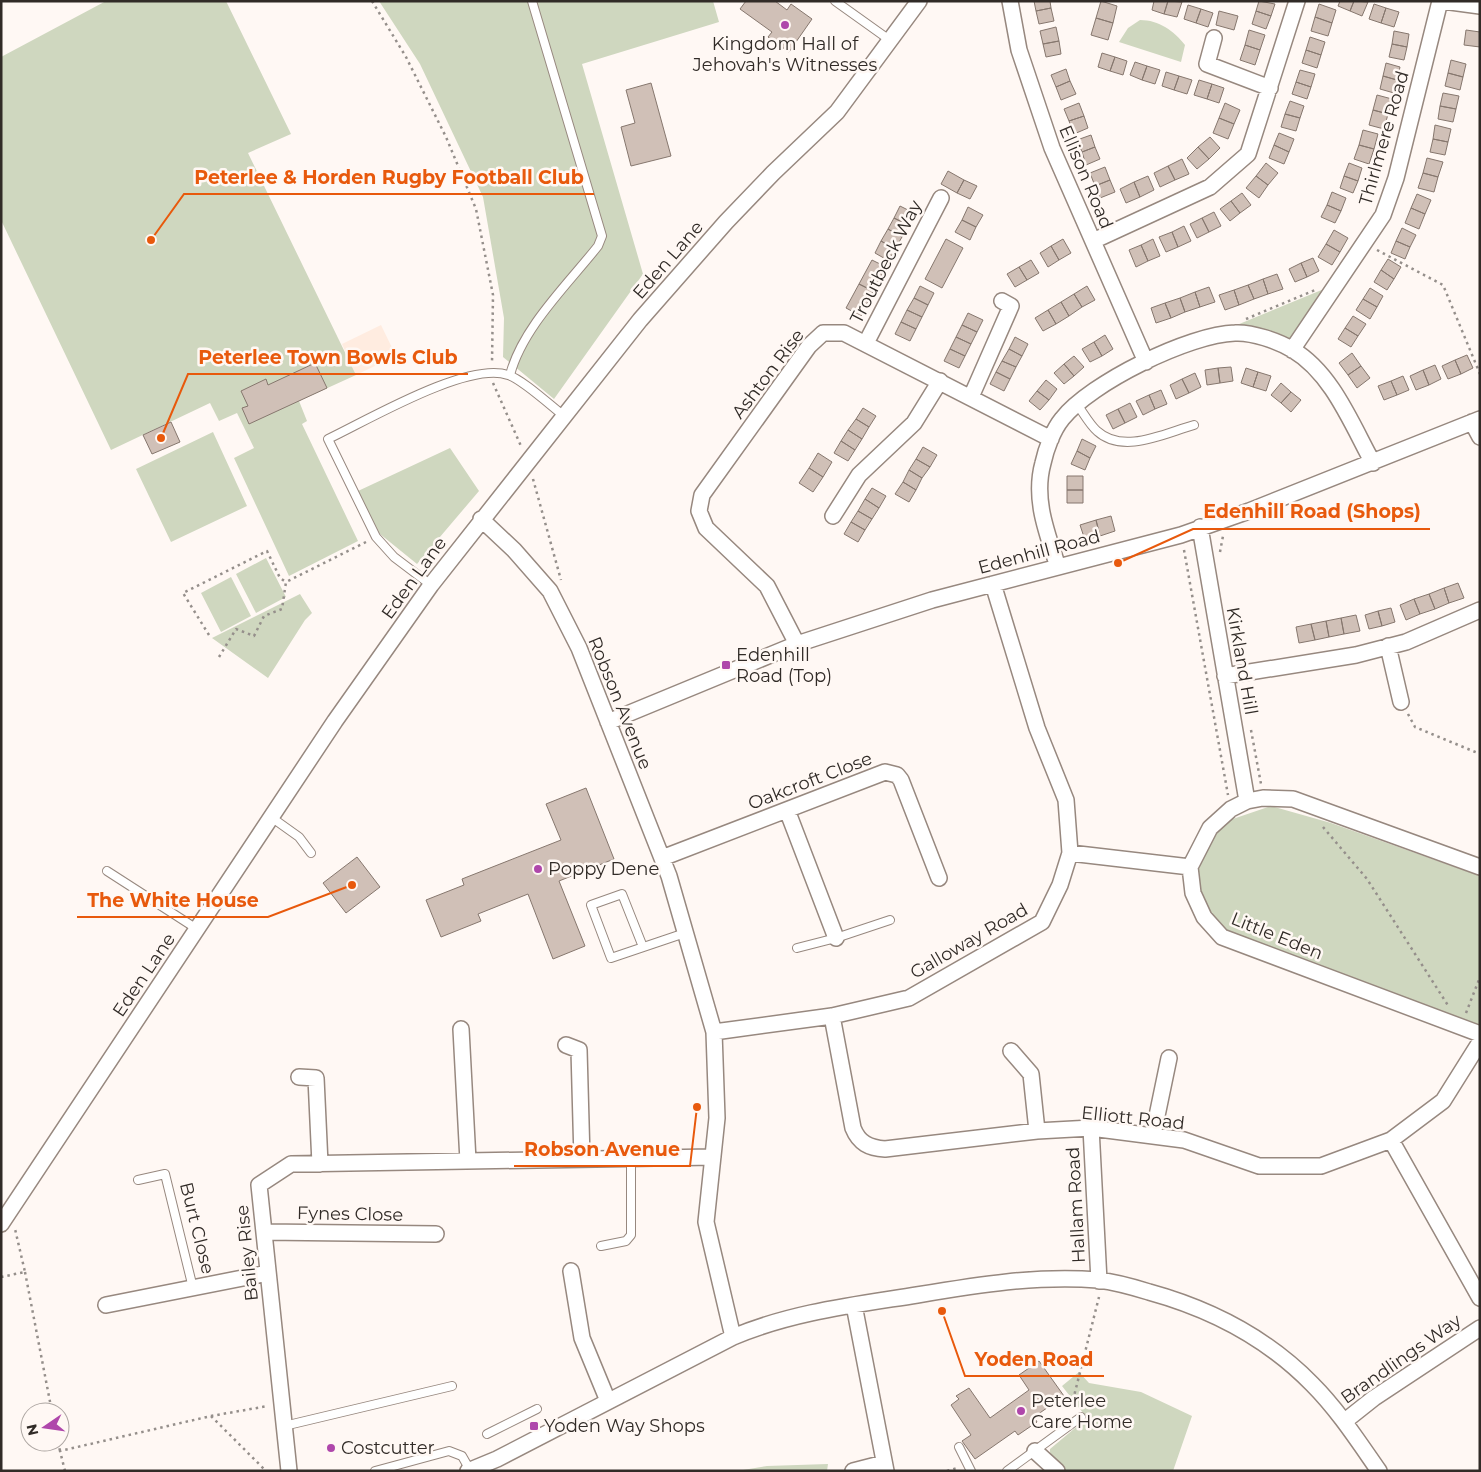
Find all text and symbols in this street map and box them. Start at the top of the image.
marker: Kingdom Hall of Jehovah's Witnesses [779,19,791,31]
place label: Kingdom Hall of Jehovah's Witnesses [692,33,877,76]
street label: Thirlmere Road [1354,68,1414,208]
street label: Ellison Road [1054,122,1118,232]
callout: Peterlee & Horden Rugby Football Club [184,160,594,194]
text: Peterlee & Horden Rugby Football Club [194,166,584,189]
street label: Troutbeck Way [845,196,927,327]
street label: Eden Lane [628,216,708,303]
street label: Ashton Rise [727,325,809,423]
callout: Peterlee Town Bowls Club [188,340,468,374]
text: Peterlee Town Bowls Club [198,346,458,369]
callout: Edenhill Road (Shops) [1193,495,1430,529]
text: Edenhill Road (Shops) [1203,500,1421,523]
street label: Edenhill Road [975,525,1103,579]
street label: Eden Lane [377,533,451,623]
street label: Kirkland Hill [1222,605,1262,717]
street label: Robson Avenue [583,633,657,773]
place label: Edenhill Road (Top) [736,644,832,687]
marker: Edenhill Road (Top) [720,659,732,671]
street label: Oakcroft Close [745,747,875,815]
place label: Poppy Dene [548,858,660,880]
marker: Poppy Dene [532,863,544,875]
callout: The White House [77,883,268,917]
text: The White House [87,889,259,912]
street label: Galloway Road [906,898,1032,984]
street label: Little Eden [1228,908,1326,964]
street label: Eden Lane [108,929,180,1021]
street label: Elliott Road [1080,1102,1186,1134]
callout: Robson Avenue [514,1132,690,1166]
text: Robson Avenue [524,1138,680,1161]
street label: Hallam Road [1062,1146,1090,1264]
street label: Burt Close [175,1180,219,1276]
street label: Fynes Close [297,1202,403,1226]
street label: Bailey Rise [231,1204,263,1302]
street label: Brandlings Way [1337,1309,1466,1409]
callout: Yoden Road [965,1342,1104,1376]
text: Yoden Road [974,1348,1093,1371]
place label: Peterlee Care Home [1031,1390,1133,1433]
north arrow [20,1402,70,1452]
marker: Peterlee Care Home [1015,1405,1027,1417]
place label: Yoden Way Shops [544,1415,705,1437]
marker: Yoden Way Shops [528,1420,540,1432]
text: N [22,1422,42,1437]
place label: Costcutter [341,1437,435,1459]
marker: Costcutter [325,1442,337,1454]

